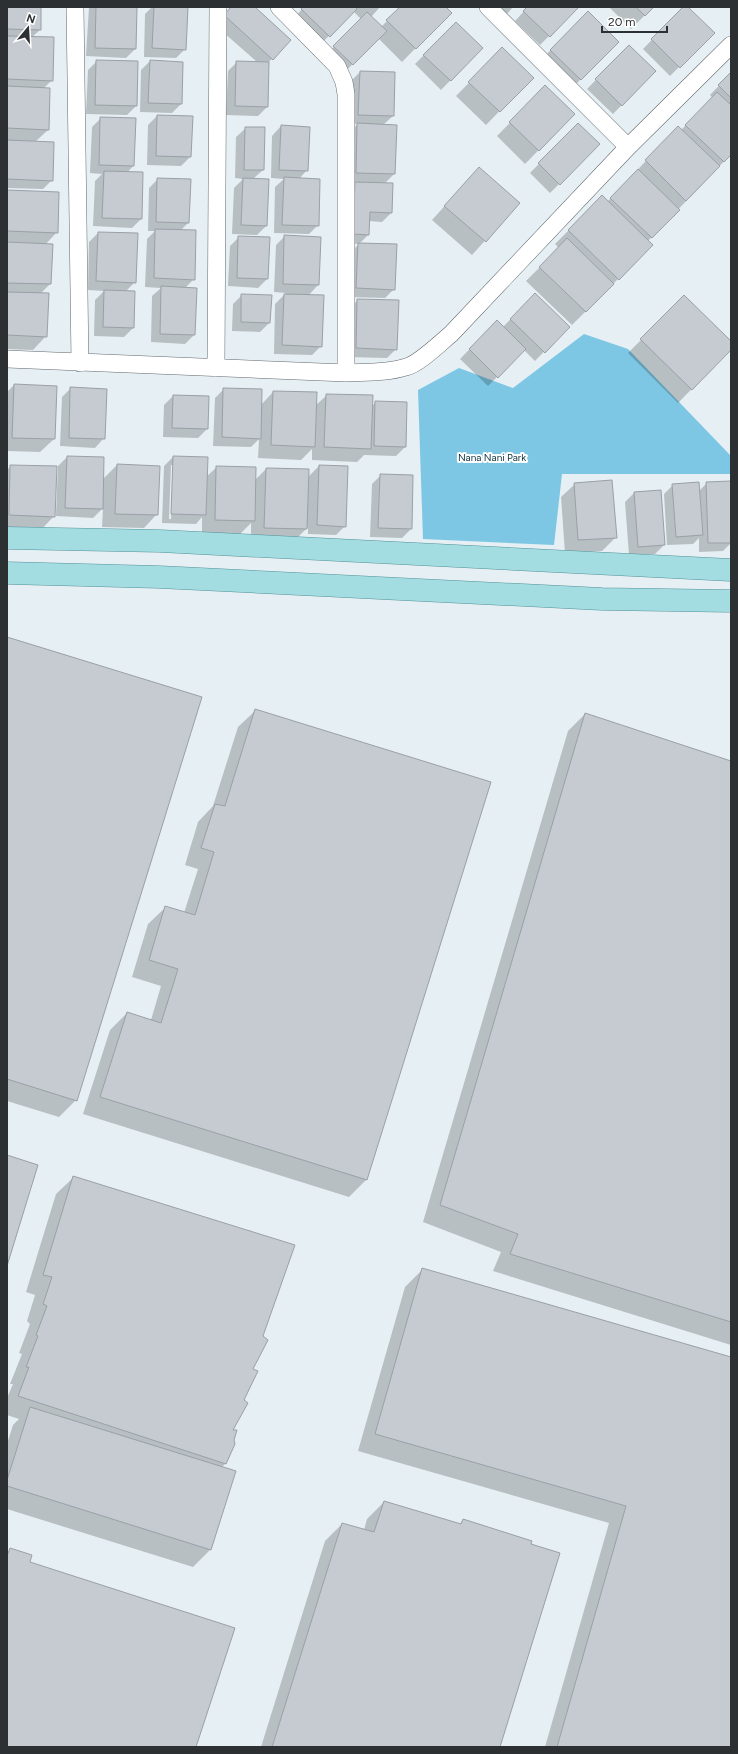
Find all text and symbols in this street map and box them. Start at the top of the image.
north arrow [8,8,48,48]
scale bar [602,8,667,34]
text: N [25,11,37,26]
text: 20 m [608,15,636,29]
park label: Nana Nani Park [458,451,526,464]

